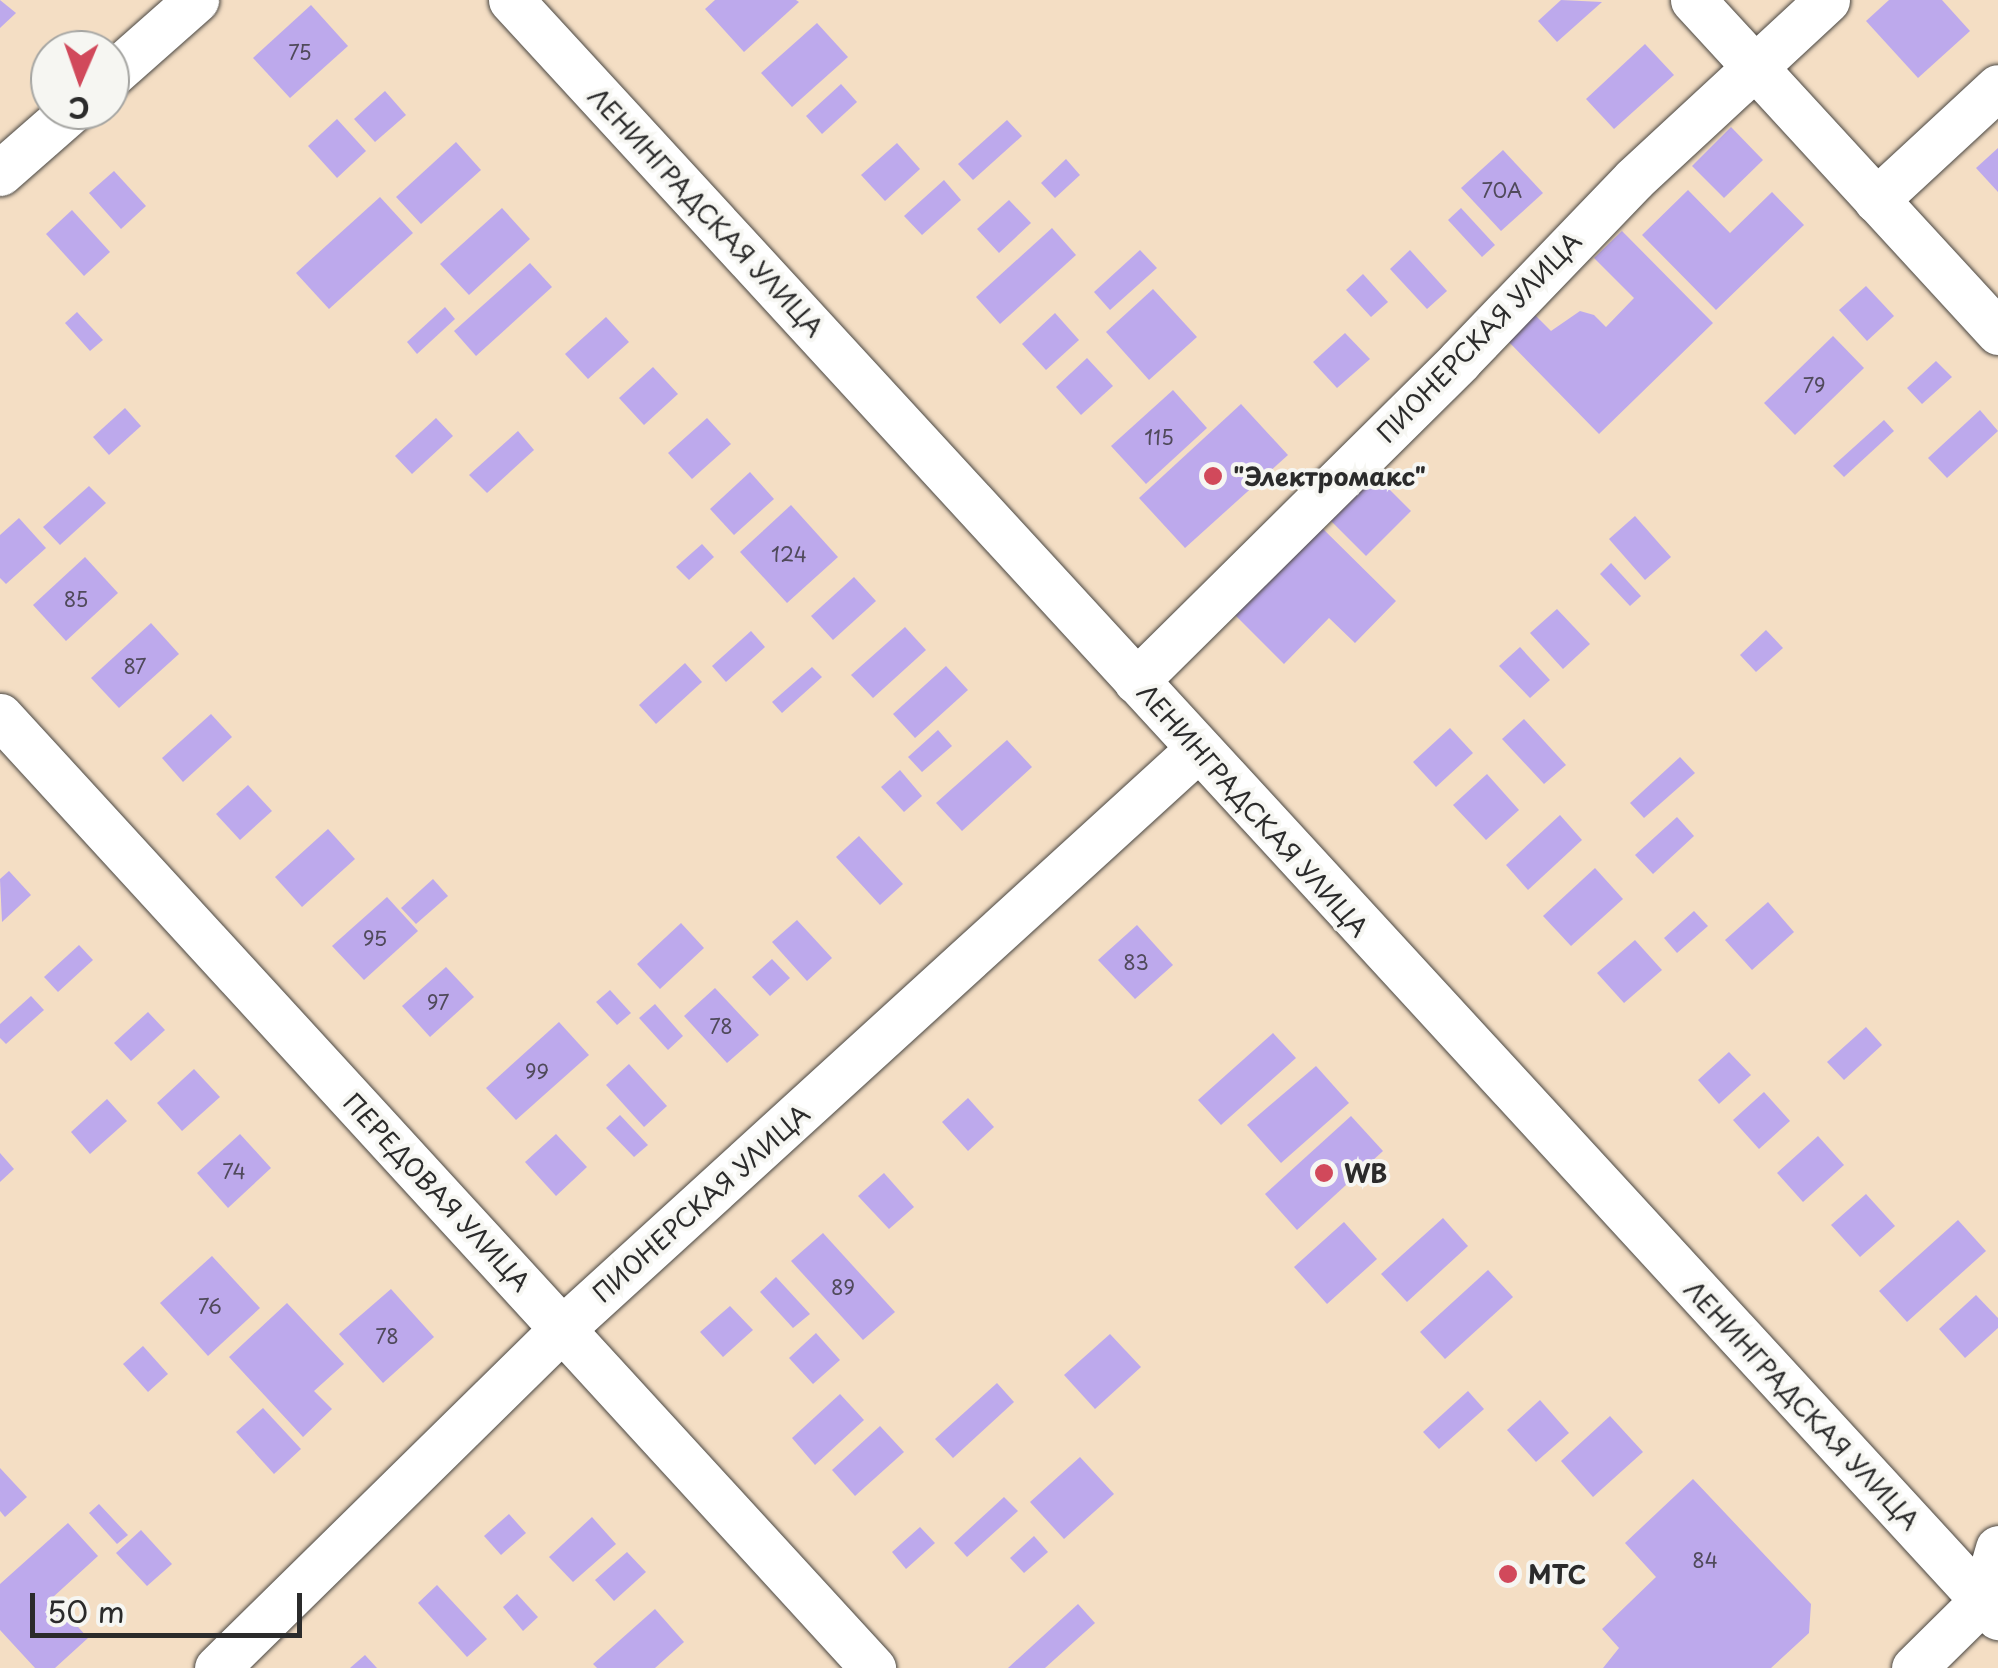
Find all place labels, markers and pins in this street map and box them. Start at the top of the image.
place label: "Электромакс" [1233,461,1426,491]
marker: "Электромакс" [1202,465,1224,487]
place label: WB [1344,1158,1387,1188]
marker: WB [1313,1162,1335,1184]
place label: МТС [1528,1559,1586,1589]
marker: МТС [1497,1563,1519,1585]

